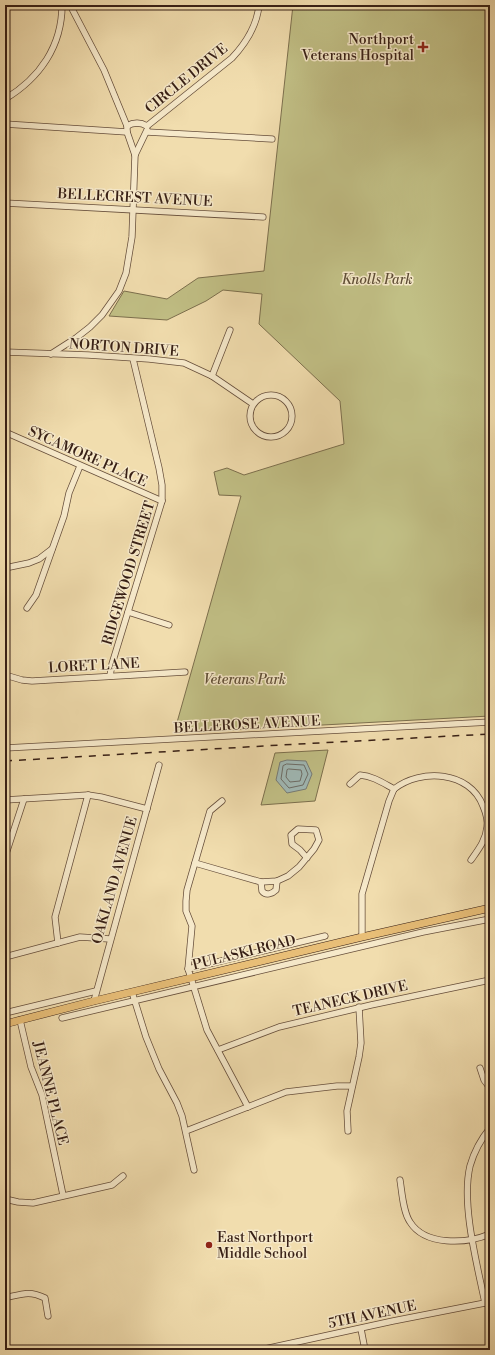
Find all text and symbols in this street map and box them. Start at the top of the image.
place label: Northport Veterans Hospital [301,31,414,65]
street label: CIRCLE DRIVE [142,40,232,118]
marker: Northport Veterans Hospital [417,41,429,53]
street label: BELLECREST AVENUE [56,185,213,211]
park label: Knolls Park [341,271,413,289]
street label: NORTON DRIVE [68,335,180,361]
street label: SYCAMORE PLACE [25,423,150,491]
street label: RIDGEWOOD STREET [98,499,159,647]
street label: LORET LANE [48,655,140,677]
park label: Veterans Park [204,671,286,689]
street label: BELLEROSE AVENUE [172,712,321,738]
street label: OAKLAND AVENUE [88,814,142,946]
street label: PULASKI ROAD [191,931,298,975]
street label: TEANECK DRIVE [291,977,409,1021]
street label: JEANNE PLACE [28,1038,72,1147]
place label: East Northport Middle School [217,1229,313,1263]
marker: East Northport Middle School [204,1240,214,1250]
street label: 5TH AVENUE [326,1297,418,1333]

